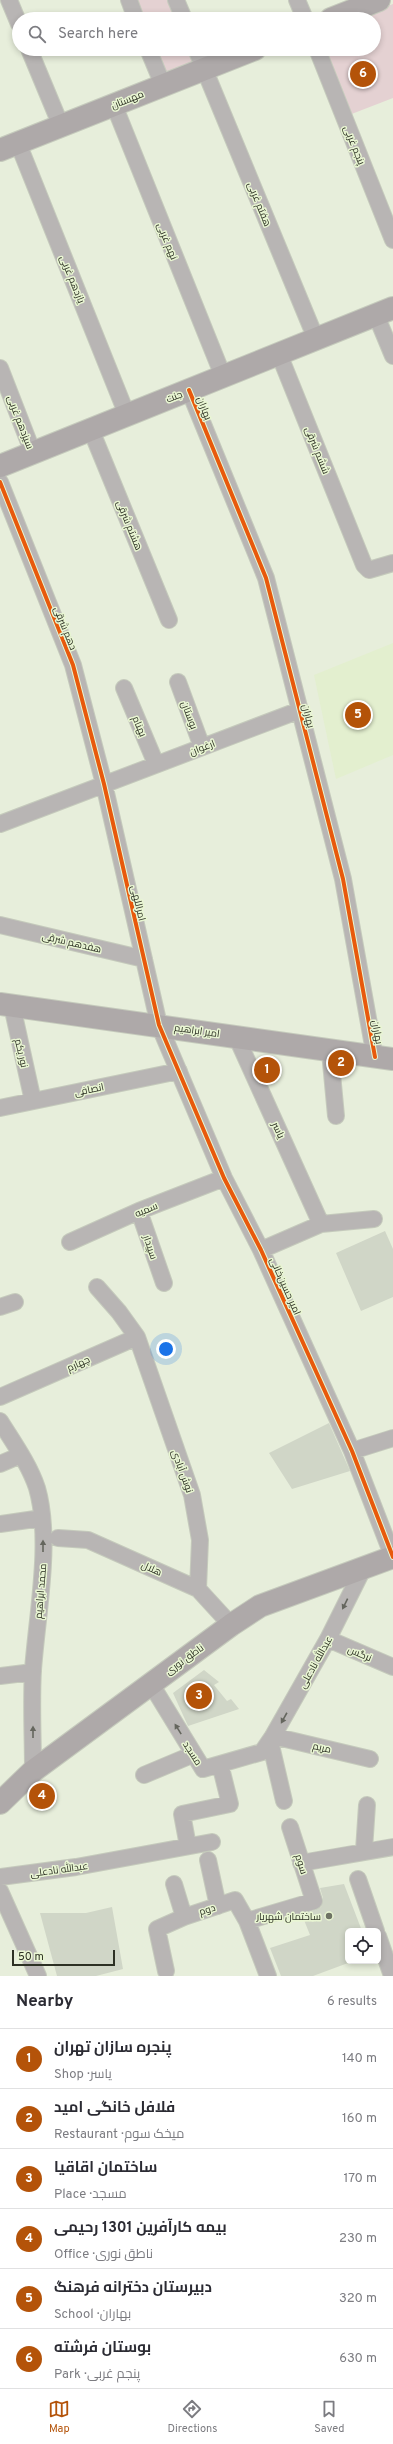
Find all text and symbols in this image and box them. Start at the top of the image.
search box [12,12,381,56]
icon: search [26,23,48,45]
text: Search here [58,25,138,44]
pin: 6 [350,59,376,89]
street label: مهستان [109,88,146,113]
street label: پنجم غربی [340,124,367,167]
street label: هفتم غربی [244,180,273,229]
street label: نهم غربی [153,221,180,262]
street label: یازدهم غربی [56,254,87,306]
street label: جنت [164,388,185,407]
street label: سیزدهم غربی [3,394,36,451]
street label: بهاران [193,395,214,422]
street label: ششم شرقی [301,425,332,476]
street label: هشتم شرقی [113,499,144,552]
street label: دهم شرقی [50,605,79,652]
street label: بوستان [177,700,200,732]
pin: 5 [345,700,371,730]
street label: بهاران [298,703,317,730]
street label: بهنام [128,714,149,739]
street label: ارغوان [188,738,217,759]
street label: امراللهی [127,884,148,922]
street label: هفدهم شرقی [41,930,103,957]
street label: بهاران [368,1019,385,1045]
street label: امیر ابراهیم [173,1022,220,1041]
street label: نور یکم [11,1038,30,1069]
pin: 2 [328,1048,354,1078]
pin: 1 [254,1055,280,1085]
street label: انصافی [73,1081,105,1100]
street label: یاسر [268,1119,287,1141]
street label: سمیه [133,1200,160,1221]
street label: سپیدار [139,1233,160,1261]
street label: امیر حسین‌خانی [266,1256,303,1317]
your location [156,1339,176,1359]
street label: چهارم [65,1354,92,1375]
street label: نوش آبادی [168,1448,195,1495]
one-way arrow [40,1539,46,1552]
street label: هلال [139,1559,164,1580]
street label: محمد ابراهیم [33,1563,50,1619]
one-way arrow [342,1598,348,1609]
street label: عبدالله نادعلی [295,1633,336,1691]
street label: ناطق نوری [163,1642,207,1679]
street label: نرگس [345,1644,373,1665]
pin: 3 [186,1681,212,1711]
one-way arrow [280,1712,287,1724]
one-way arrow [175,1723,182,1735]
one-way arrow [30,1725,36,1738]
street label: مسجد [179,1739,204,1768]
street label: مریم [311,1740,332,1757]
pin: 4 [29,1781,55,1811]
street label: سوم [291,1853,310,1876]
street label: عبدالله نادعلی [29,1858,89,1881]
street label: دوم [198,1902,217,1919]
place label: ساختمان شهریار [255,1911,321,1924]
marker: ساختمان شهریار [324,1911,334,1921]
map controls [345,1928,381,1964]
button: locate [345,1928,381,1964]
scale bar [12,1948,115,1967]
text: 50 m [18,1950,44,1964]
text: Nearby [16,1991,73,2013]
text: 6 results [327,1994,377,2010]
text: پنجره سازان تهران [54,2039,171,2058]
text: 1 [26,2051,32,2067]
text: 140 m [342,2051,377,2067]
text: Shop · یاسر [54,2067,112,2083]
text: فلافل خانگی امید [54,2099,175,2118]
text: 2 [25,2111,33,2127]
text: 160 m [342,2111,377,2127]
text: Restaurant · میخک سوم [54,2127,184,2143]
text: ساختمان اقاقیا [54,2159,157,2178]
text: 3 [25,2171,33,2187]
text: 170 m [343,2171,377,2187]
text: Place · مسجد [54,2187,127,2203]
text: بیمه کارآفرین 1301 رحیمی [54,2219,227,2238]
text: 4 [25,2231,33,2247]
text: 230 m [339,2231,377,2247]
text: Office · ناطق نوری [54,2247,153,2263]
text: دبیرستان دخترانه فرهنگ [54,2279,212,2298]
text: 5 [25,2291,33,2307]
text: 320 m [339,2291,377,2307]
text: School · بهاران [54,2307,131,2323]
text: بوستان فرشته [54,2339,151,2358]
text: 6 [25,2351,33,2367]
text: 630 m [339,2351,377,2367]
text: Park · پنجم غربی [54,2367,140,2383]
tab: Map [48,2398,70,2436]
tab: Directions [167,2398,217,2436]
tab: Saved [314,2398,345,2436]

